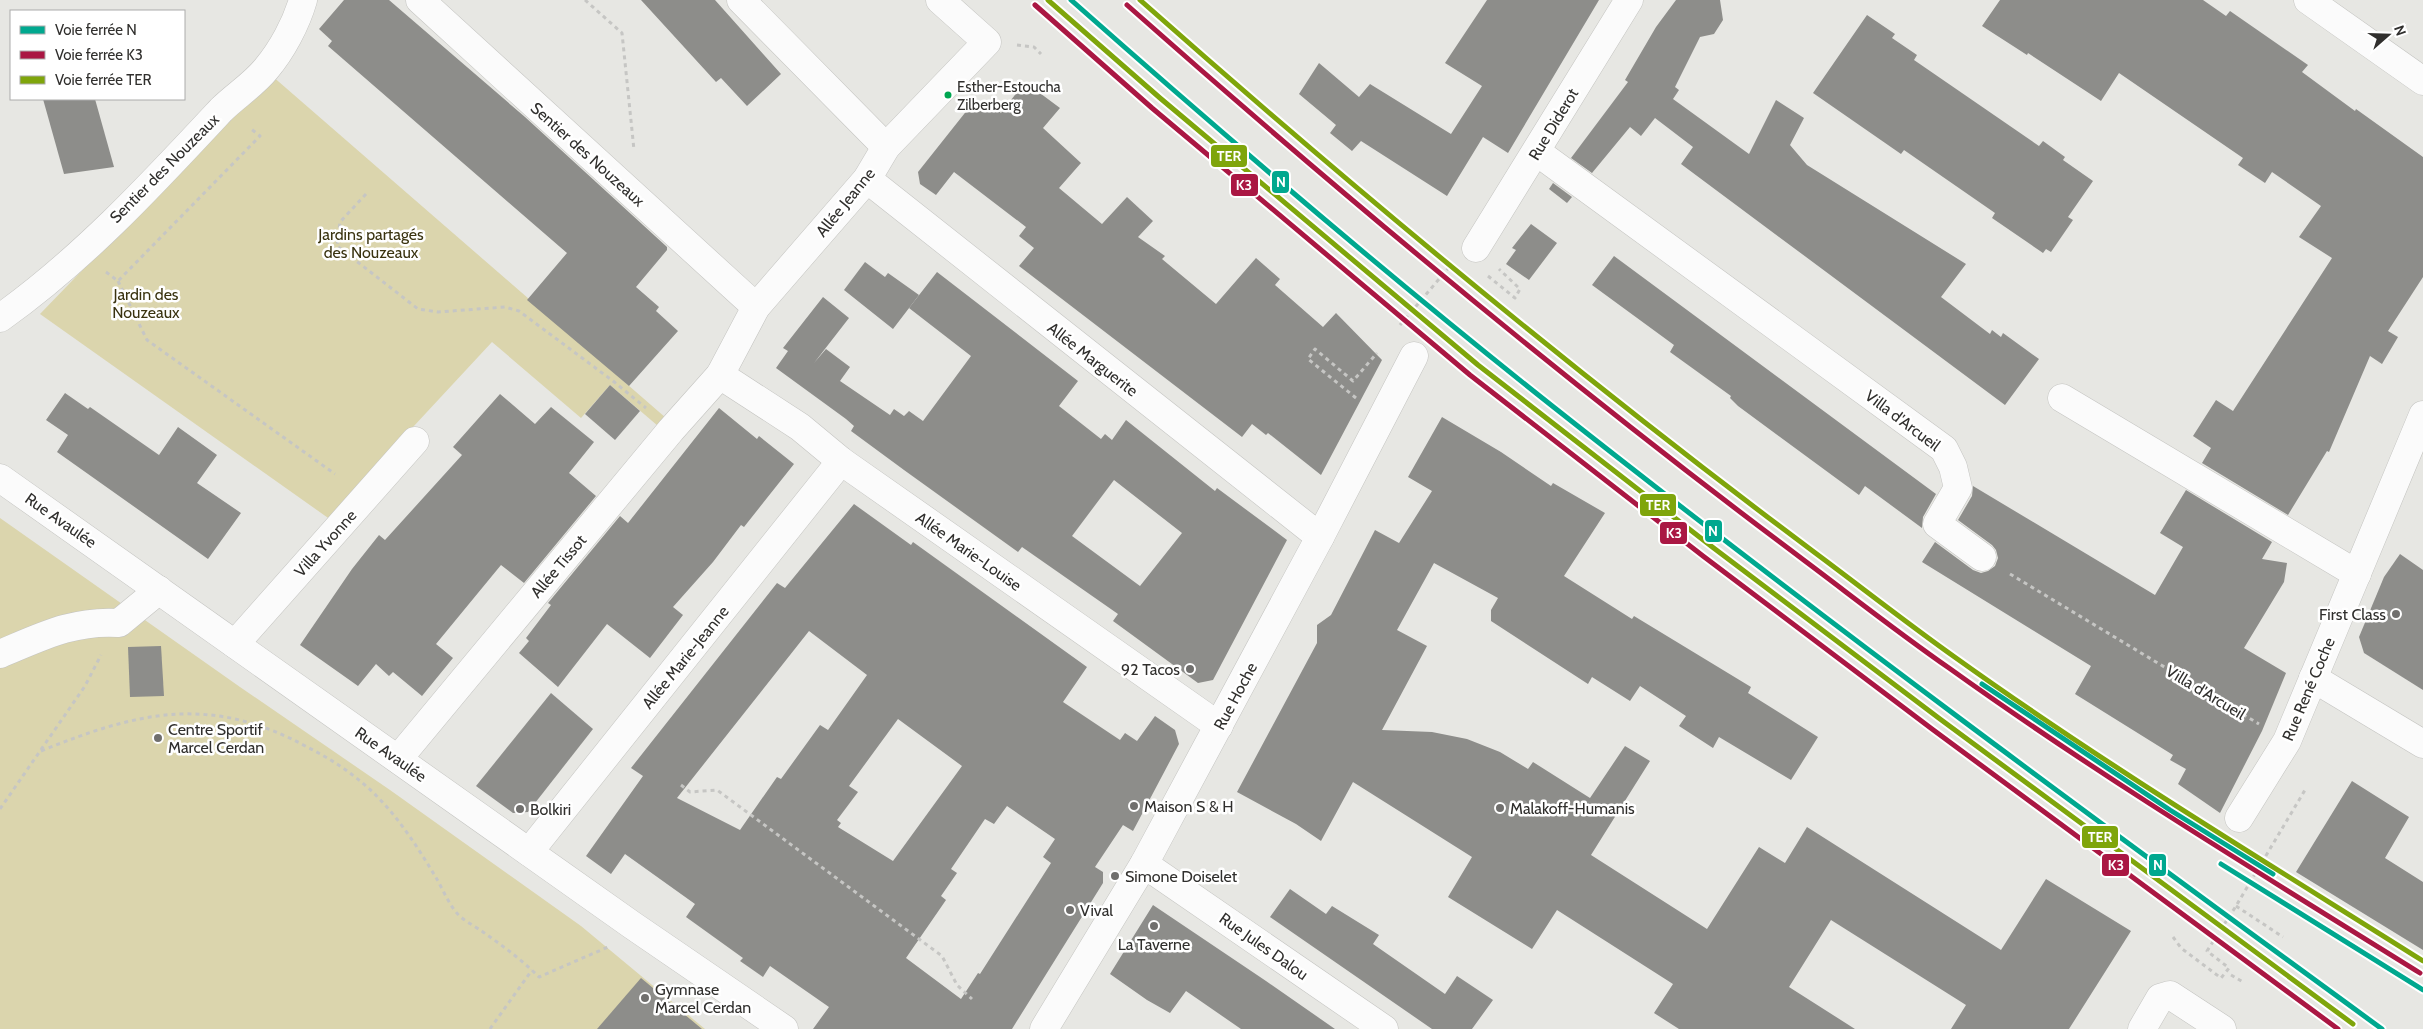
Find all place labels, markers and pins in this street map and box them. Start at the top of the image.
place label: Esther-Estoucha Zilberberg [957,78,1062,114]
marker: Esther-Estoucha Zilberberg [943,90,953,100]
place label: First Class [2319,605,2386,624]
marker: First Class [2390,608,2402,620]
place label: 92 Tacos [1121,660,1180,679]
marker: 92 Tacos [1184,663,1196,675]
place label: Centre Sportif Marcel Cerdan [168,720,264,757]
marker: Centre Sportif Marcel Cerdan [152,732,164,744]
place label: Maison S & H [1144,797,1234,816]
place label: Malakoff-Humanis [1510,799,1635,818]
place label: Bolkiri [530,800,571,819]
marker: Maison S & H [1128,800,1140,812]
marker: Malakoff-Humanis [1494,802,1506,814]
marker: Bolkiri [514,803,526,815]
place label: Simone Doiselet [1125,867,1238,886]
marker: Simone Doiselet [1109,870,1121,882]
place label: Vival [1080,901,1113,920]
marker: Vival [1064,904,1076,916]
marker: La Taverne [1148,920,1160,932]
place label: La Taverne [1118,935,1190,954]
place label: Gymnase Marcel Cerdan [655,980,751,1017]
marker: Gymnase Marcel Cerdan [639,992,651,1004]

